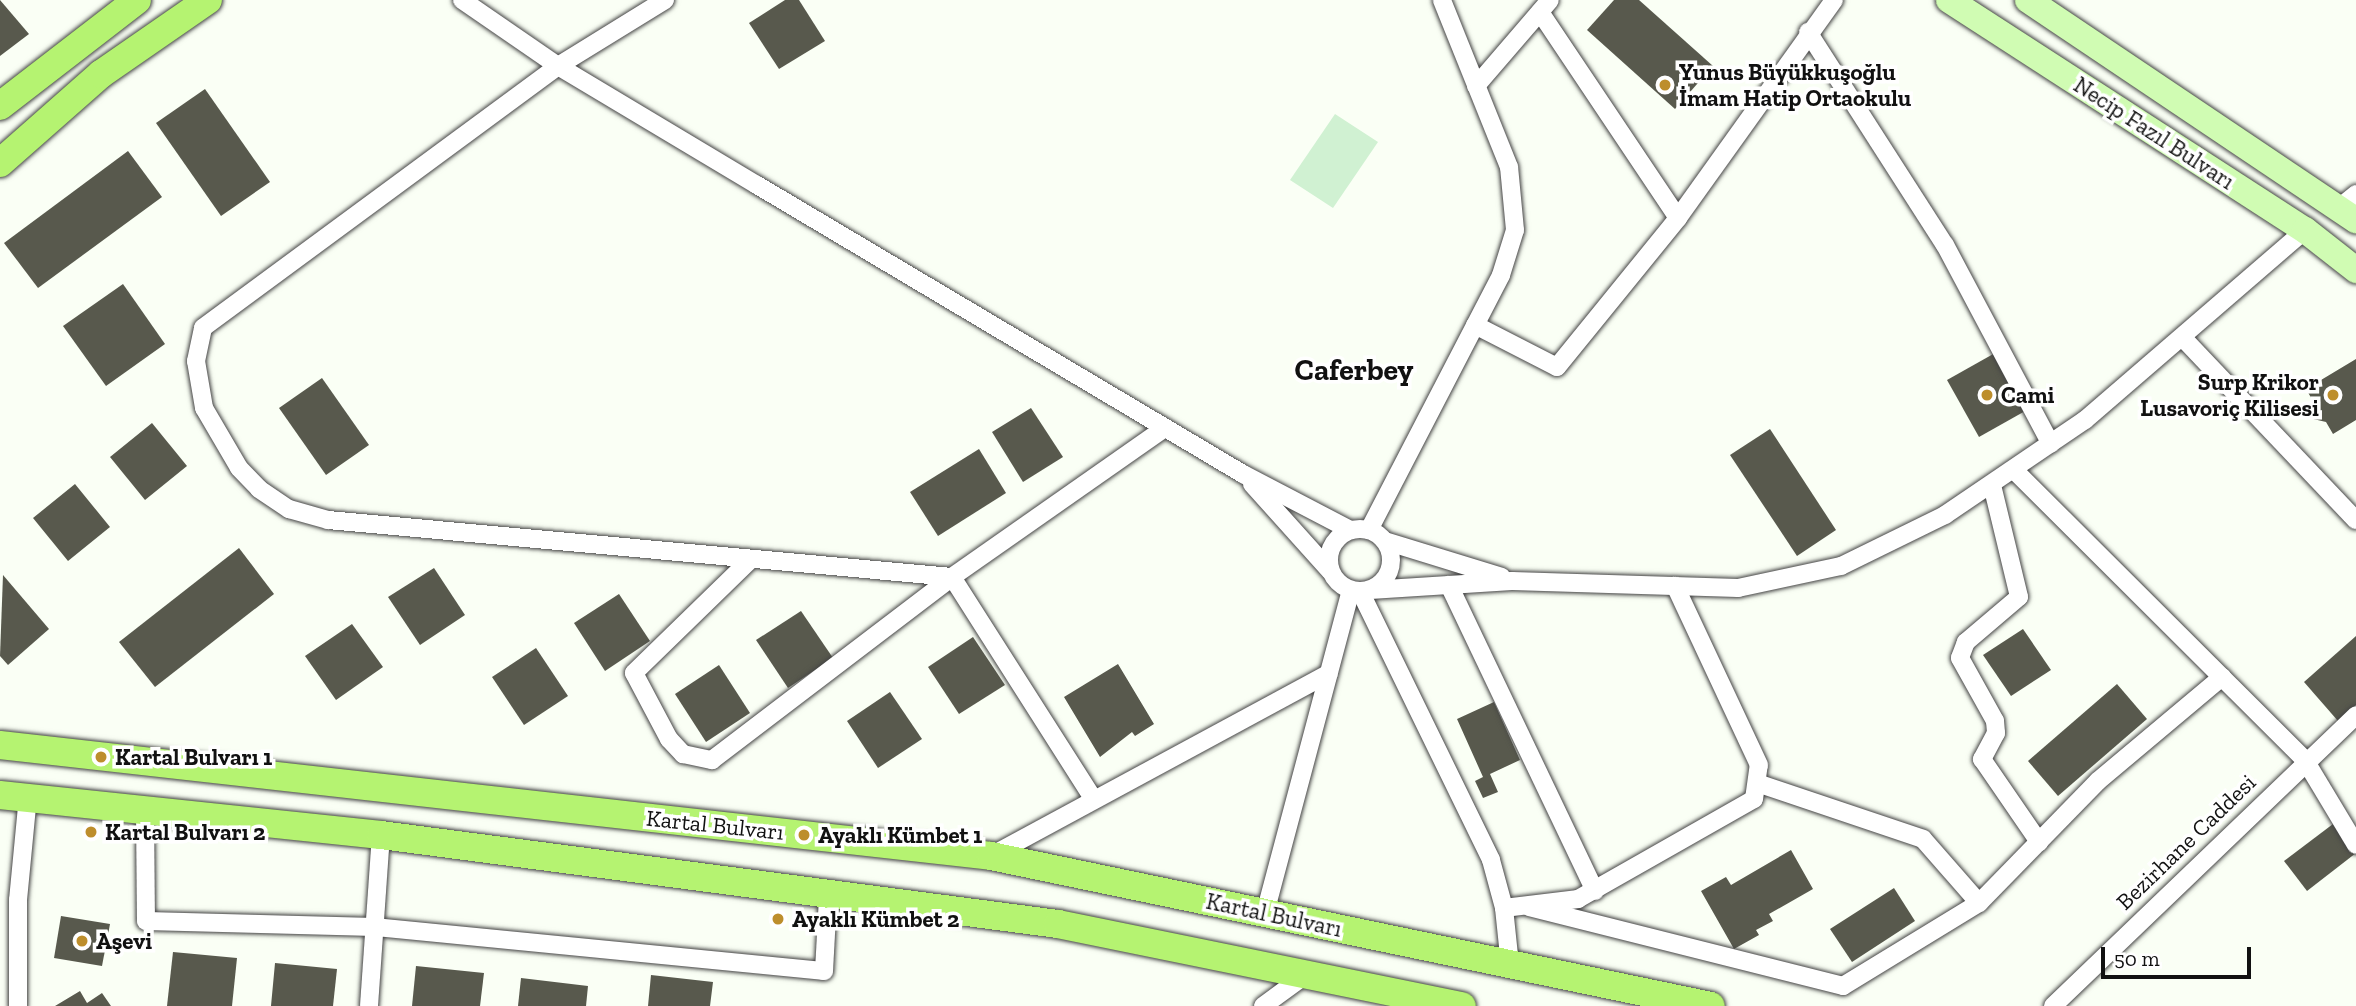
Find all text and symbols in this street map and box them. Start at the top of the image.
place label: Yunus Büyükkuşoğlu İmam Hatip Ortaokulu [1679,58,1911,112]
street label: Necip Fazıl Bulvarı [2069,71,2239,195]
marker: Yunus Büyükkuşoğlu İmam Hatip Ortaokulu [1657,77,1673,93]
district label: Caferbey [1295,352,1413,388]
place label: Surp Krikor Lusavoriç Kilisesi [2140,368,2319,422]
place label: Cami [2001,381,2054,409]
marker: Cami [1979,387,1995,403]
marker: Surp Krikor Lusavoriç Kilisesi [2325,387,2341,403]
place label: Kartal Bulvarı 1 [115,743,272,771]
marker: Kartal Bulvarı 1 [93,749,109,765]
street label: Bezirhane Caddesi [2111,768,2261,916]
street label: Kartal Bulvarı [645,804,785,846]
place label: Kartal Bulvarı 2 [105,818,265,846]
place label: Ayaklı Kümbet 1 [818,821,982,849]
marker: Kartal Bulvarı 2 [83,824,99,840]
marker: Ayaklı Kümbet 1 [796,827,812,843]
street label: Kartal Bulvarı [1204,887,1344,943]
place label: Ayaklı Kümbet 2 [792,905,959,933]
marker: Ayaklı Kümbet 2 [770,911,786,927]
place label: Aşevi [96,927,152,955]
scale bar [2104,932,2254,976]
marker: Aşevi [74,933,90,949]
text: 50 m [2114,946,2160,971]

